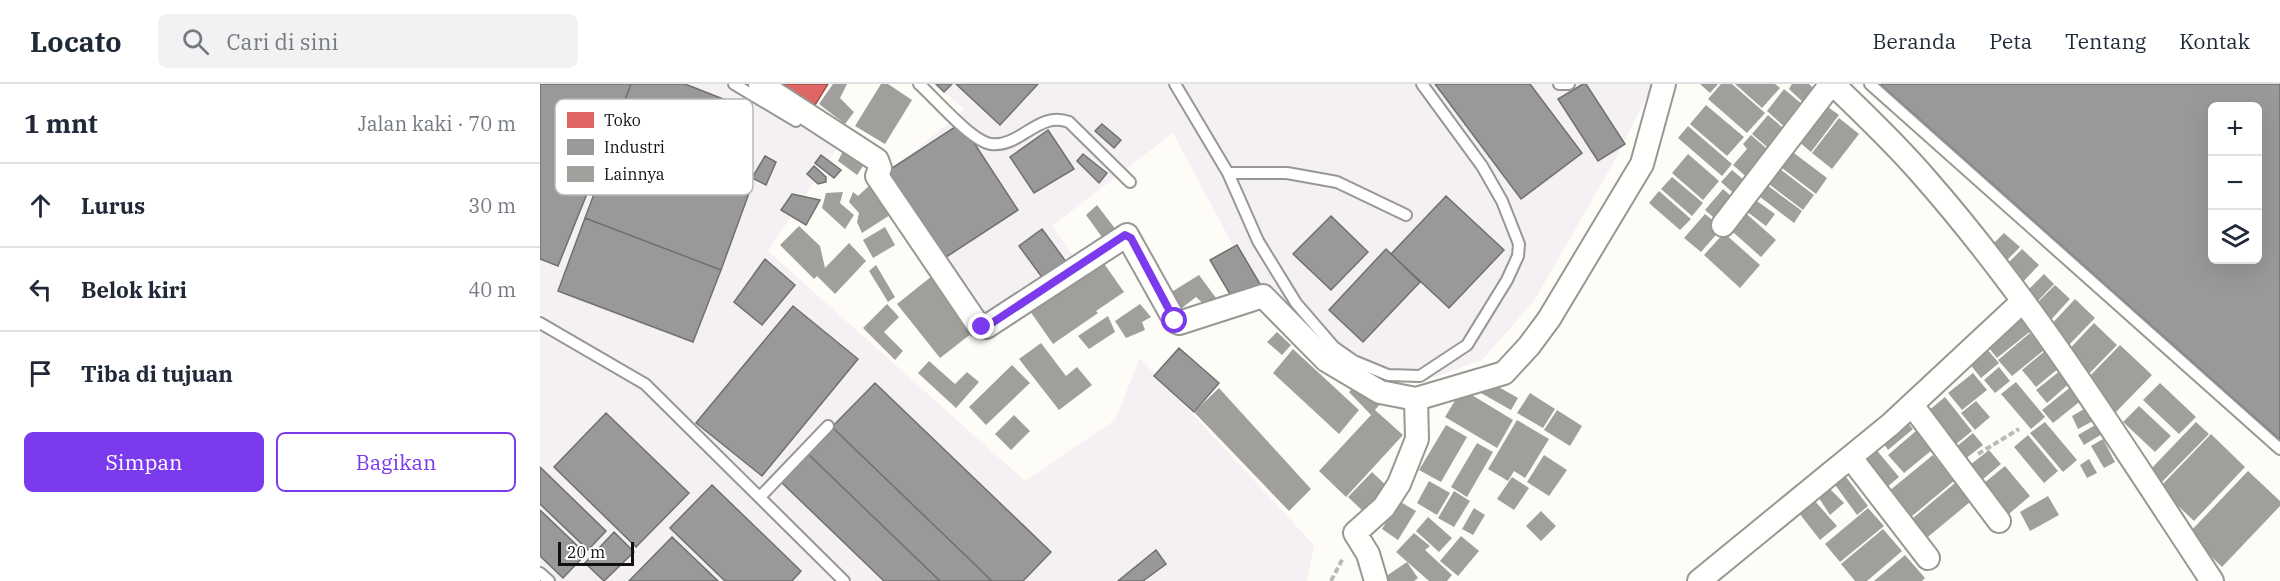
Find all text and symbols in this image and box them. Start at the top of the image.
search box [158,14,578,68]
text: Locato [30,23,122,60]
icon: search [179,25,212,58]
text: Cari di sini [227,27,338,56]
text: Beranda [1873,27,1956,55]
text: Peta [1989,27,2032,55]
text: Tentang [2065,27,2146,55]
text: Kontak [2179,27,2250,55]
legend [555,99,753,195]
map controls [2208,102,2262,264]
button: + [2208,102,2262,156]
text: 1 mnt [24,106,98,140]
text: Jalan kaki · 70 m [358,110,516,137]
text: Toko [604,110,641,130]
text: Industri [604,137,665,157]
button: − [2208,156,2262,210]
text: Lainnya [604,164,665,184]
icon: ahead [24,189,57,222]
text: Lurus [81,191,145,220]
text: 30 m [468,192,516,219]
button: layers [2208,210,2262,264]
icon: left [24,273,57,306]
text: Belok kiri [81,275,187,304]
text: 40 m [468,276,516,303]
route start [1161,307,1187,333]
route end [968,313,994,339]
icon: arrive [24,357,57,390]
text: Tiba di tujuan [81,359,233,388]
button: Simpan [24,432,264,492]
button: Bagikan [276,432,516,492]
scale bar [558,539,634,566]
text: 20 m [567,542,605,562]

